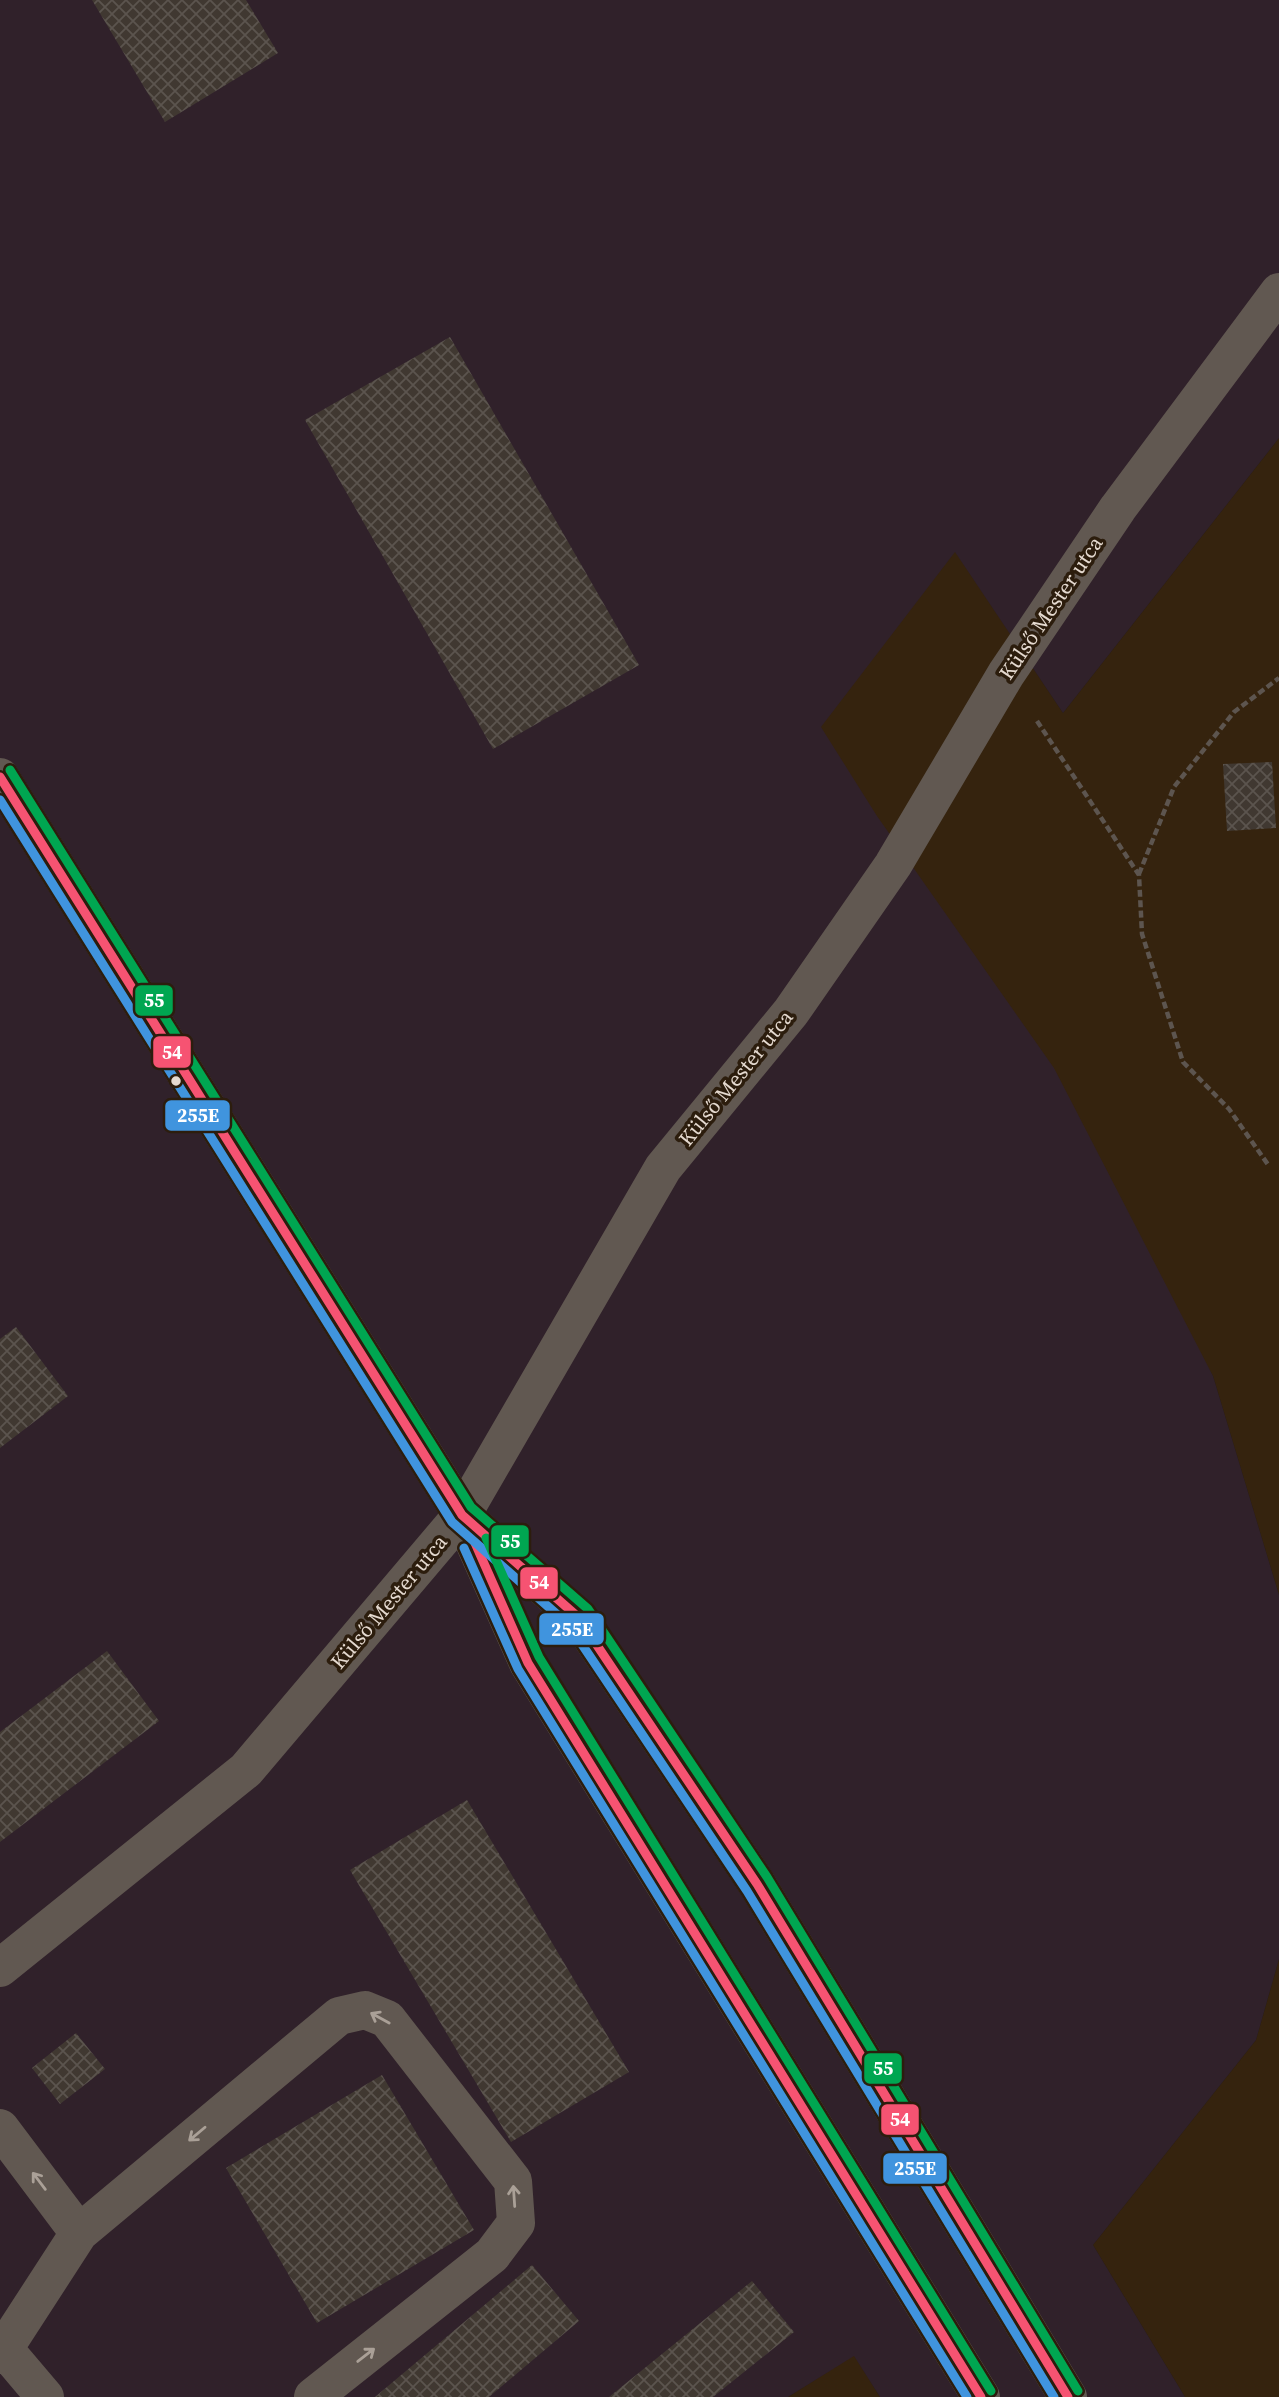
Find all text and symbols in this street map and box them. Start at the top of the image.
street label: Külső Mester utca [992,530,1110,685]
line badge: 55 [134,984,174,1017]
text: 55 [144,987,164,1013]
street label: Külső Mester utca [672,1003,800,1152]
line badge: 54 [152,1035,192,1069]
text: 54 [162,1039,182,1065]
unlabelled marker [169,1074,183,1088]
line badge: 255E [164,1099,231,1132]
text: 255E [177,1102,219,1128]
line badge: 55 [490,1524,530,1558]
street label: Külső Mester utca [324,1528,454,1675]
text: 55 [500,1528,520,1554]
line badge: 54 [519,1566,559,1600]
text: 54 [529,1569,549,1595]
line badge: 255E [538,1612,605,1646]
text: 255E [551,1616,593,1642]
one-way arrow [370,2010,390,2024]
line badge: 55 [863,2052,903,2085]
text: 55 [873,2055,893,2081]
line badge: 54 [880,2103,920,2136]
text: 54 [890,2106,910,2132]
one-way arrow [189,2126,207,2142]
line badge: 255E [882,2152,948,2185]
text: 255E [894,2155,936,2181]
one-way arrow [32,2172,47,2190]
one-way arrow [508,2185,521,2208]
one-way arrow [357,2347,375,2362]

